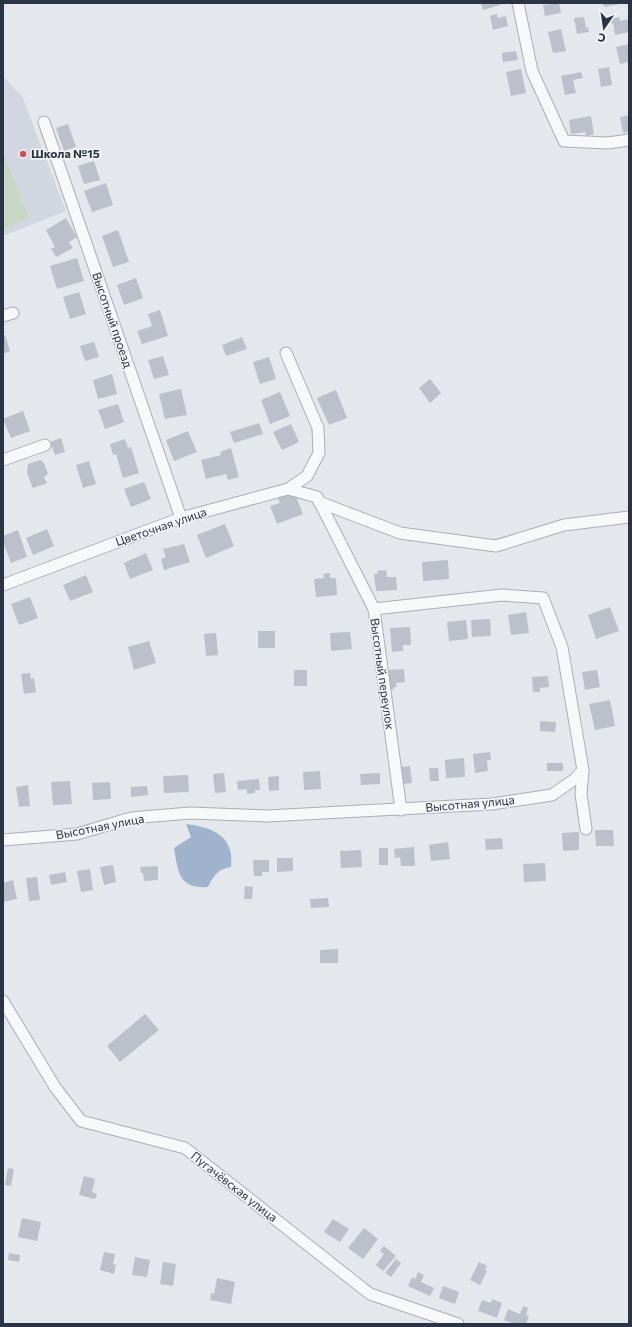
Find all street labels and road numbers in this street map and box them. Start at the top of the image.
street label: Высотный проезд [90,270,136,369]
street label: Цветочная улица [113,504,208,548]
street label: Высотный переулок [368,617,398,731]
street label: Высотная улица [425,792,515,814]
street label: Высотная улица [54,811,145,841]
street label: Пугачёвская улица [189,1148,281,1224]

